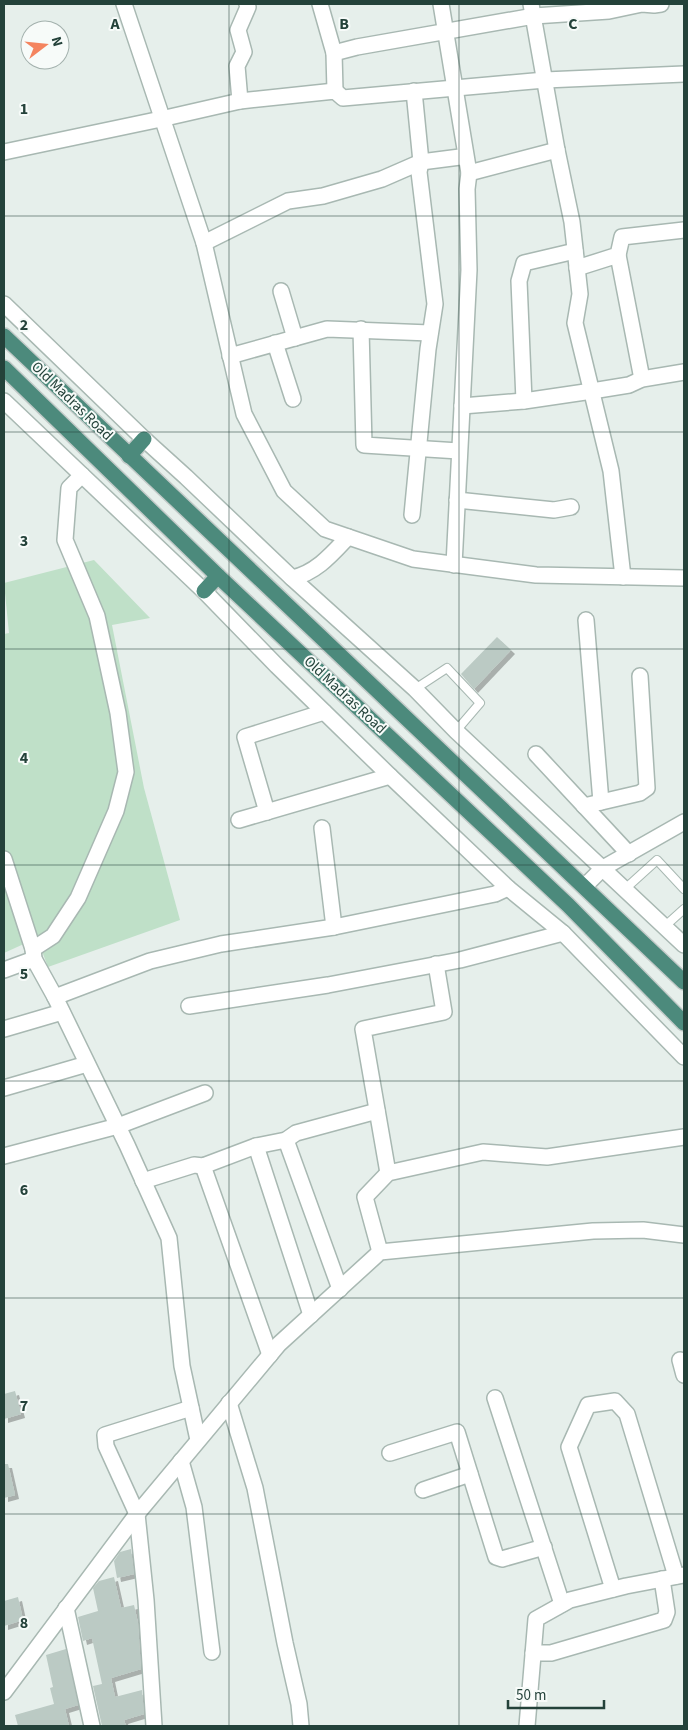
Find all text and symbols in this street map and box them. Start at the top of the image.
text: A [109,13,120,35]
text: B [339,13,349,35]
text: C [568,13,578,35]
north arrow [20,20,70,70]
text: N [46,34,67,49]
text: 1 [20,98,28,120]
text: 2 [20,314,28,336]
street label: Old Madras Road [27,357,117,445]
text: 3 [20,530,28,552]
street label: Old Madras Road [299,651,391,739]
text: 4 [20,747,29,769]
text: 5 [20,963,28,985]
text: 6 [20,1179,28,1201]
text: 7 [20,1395,28,1417]
text: 8 [20,1612,28,1634]
scale bar [508,1678,604,1710]
text: 50 m [516,1685,546,1706]

